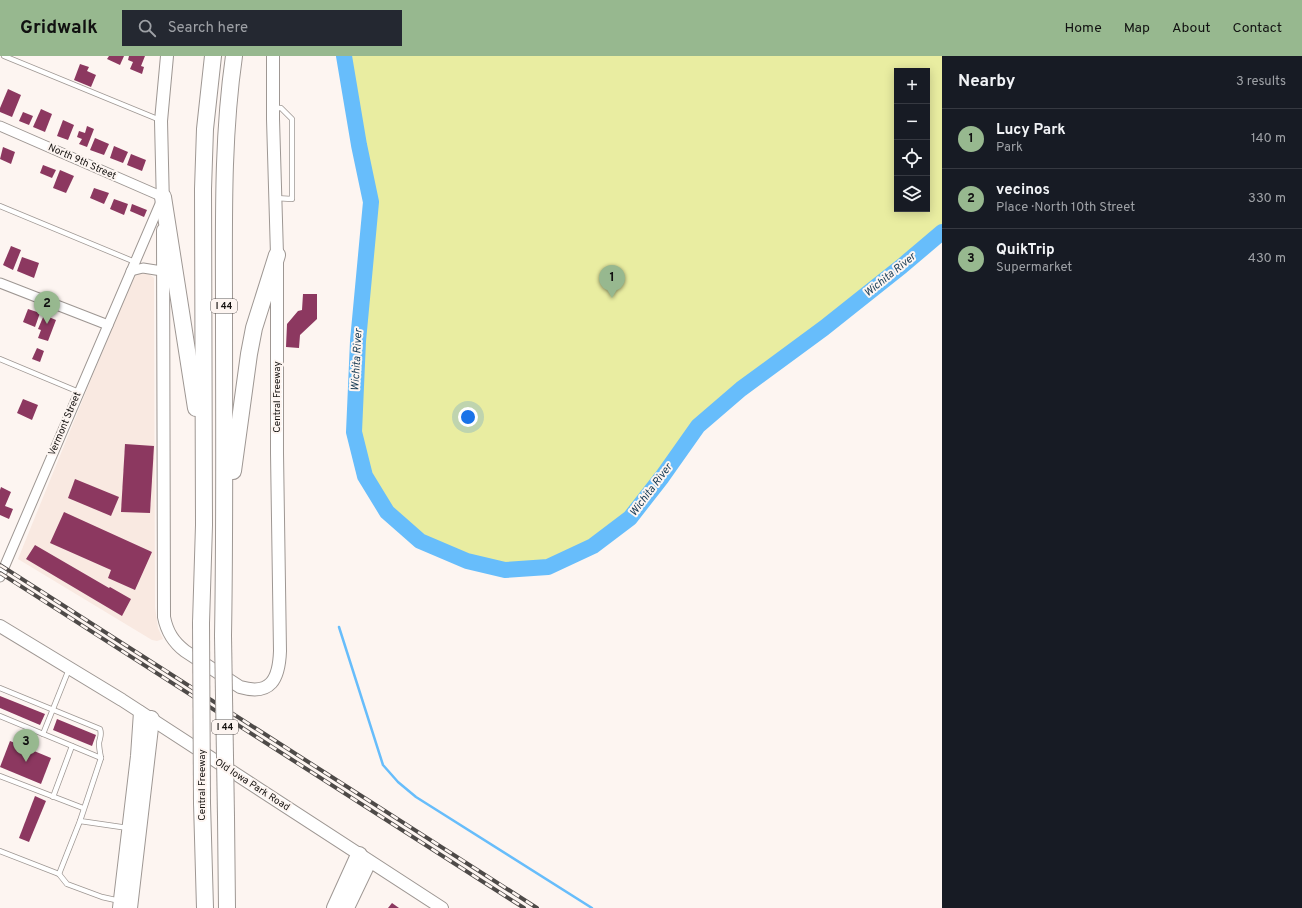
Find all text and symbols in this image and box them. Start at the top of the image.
search box [122,10,402,46]
text: Gridwalk [20,16,98,40]
icon: search [136,17,158,39]
text: Search here [168,19,248,38]
text: Home [1065,20,1102,37]
text: Map [1124,20,1150,37]
text: About [1172,20,1211,37]
text: Contact [1233,20,1282,37]
map controls [894,68,930,212]
button: + [894,68,930,104]
text: Nearby [958,71,1015,93]
text: 3 results [1236,74,1286,90]
button: − [894,104,930,140]
text: Lucy Park [996,121,1066,140]
text: 1 [968,131,974,147]
text: 140 m [1251,131,1286,147]
button: locate [894,140,930,176]
text: Park [996,140,1023,156]
street label: North 9th Street [46,141,118,183]
button: layers [894,176,930,212]
text: vecinos [996,181,1050,200]
text: 2 [967,191,975,207]
text: 330 m [1248,191,1286,207]
text: Place · North 10th Street [996,200,1135,216]
text: QuikTrip [996,241,1055,260]
water label: Wichita River [861,249,919,300]
text: 3 [967,251,975,267]
text: 430 m [1248,251,1286,267]
text: Supermarket [996,260,1072,276]
pin: 1 [599,265,625,298]
pin: 2 [34,291,60,324]
road number: I 44 [211,299,237,313]
water label: Wichita River [348,328,366,392]
street label: Central Freeway [271,361,284,433]
street label: Vermont Street [46,390,84,458]
your location [458,407,478,427]
water label: Wichita River [627,460,676,519]
road number: I 44 [212,720,238,734]
pin: 3 [13,729,39,762]
street label: Central Freeway [196,749,209,821]
street label: Old Iowa Park Road [212,756,292,814]

